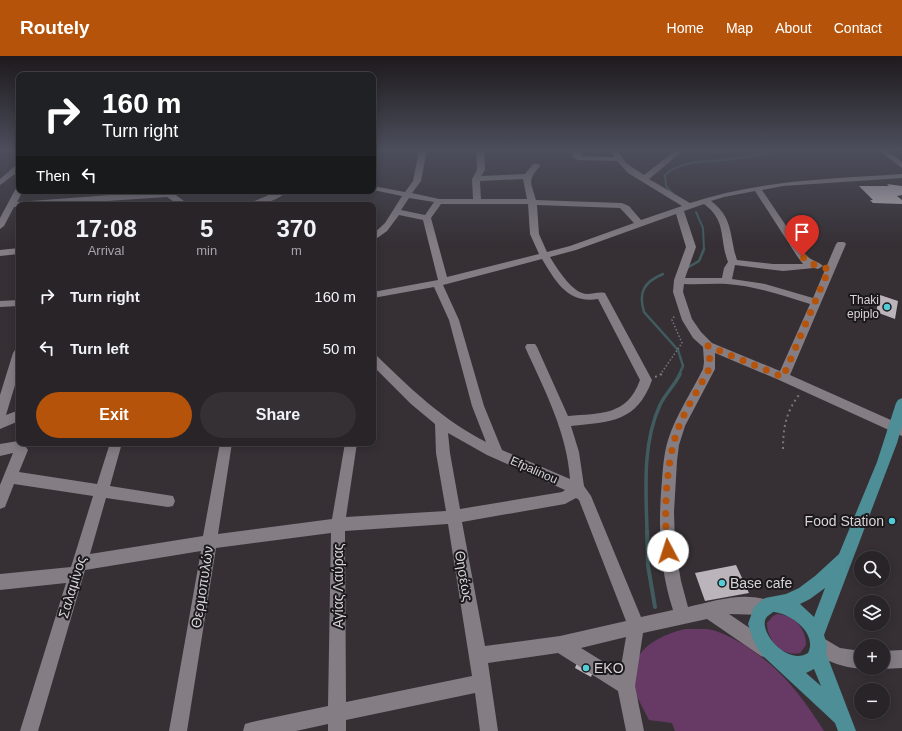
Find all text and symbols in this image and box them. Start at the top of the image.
text: Routely [20,17,90,38]
text: Home [667,20,704,36]
text: Map [726,20,753,36]
text: About [775,20,812,36]
text: Contact [834,20,882,36]
icon: right [36,88,88,140]
text: 160 m [102,88,181,119]
text: Turn right [102,121,178,141]
icon: left [78,164,100,186]
text: Then [36,167,70,184]
text: 17:08 [75,215,137,242]
text: 5 [200,215,213,242]
text: 370 [277,215,317,242]
pin [785,215,819,256]
icon: arrive [791,221,813,243]
text: Arrival [88,243,125,258]
text: min [196,243,217,258]
text: m [291,243,302,258]
icon: right [36,285,58,307]
text: Turn right [70,288,140,305]
text: 160 m [314,288,356,305]
place label: Thaki epiplo [847,293,879,321]
marker: Thaki epiplo [882,302,892,312]
icon: left [36,337,58,359]
text: Turn left [70,340,129,357]
text: 50 m [323,340,356,357]
button: Exit [36,392,192,438]
button: Share [200,392,356,438]
street label: Efpalinou [508,453,560,487]
place label: Food Station [805,513,884,529]
marker: Food Station [887,516,897,526]
position arrow [647,530,689,572]
street label: Αγίας Λαύρας [330,543,346,629]
street label: Θερμοπυλών [188,545,216,629]
street label: Θησέως [452,549,476,603]
map controls [854,551,890,719]
button: search [854,551,890,587]
street label: Σαλαμίνος [55,554,89,620]
place label: Base cafe [730,575,792,591]
marker: Base cafe [717,578,727,588]
button: layers [854,595,890,631]
button: + [854,639,890,675]
place label: EKO [594,660,624,676]
marker: EKO [581,663,591,673]
button: − [854,683,890,719]

